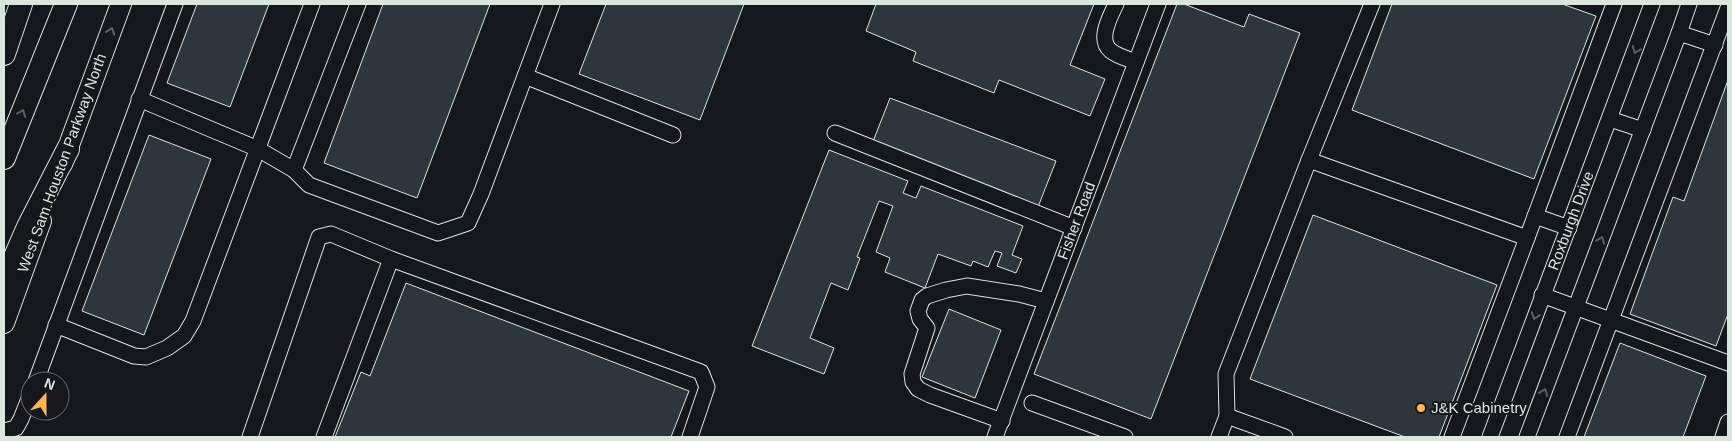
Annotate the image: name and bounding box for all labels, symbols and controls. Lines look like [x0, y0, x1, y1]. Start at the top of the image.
one-way arrow [105, 27, 115, 36]
one-way arrow [1632, 45, 1642, 53]
street label: West Sam Houston Parkway North [14, 51, 109, 274]
one-way arrow [16, 109, 26, 118]
street label: Roxburgh Drive [1544, 169, 1597, 272]
street label: Fisher Road [1054, 179, 1098, 262]
one-way arrow [1596, 236, 1606, 244]
one-way arrow [1531, 311, 1541, 320]
north arrow [20, 371, 70, 421]
text: N [42, 375, 57, 393]
one-way arrow [1538, 388, 1548, 396]
place label: J&K Cabinetry [1431, 399, 1527, 416]
marker: J&K Cabinetry [1415, 402, 1427, 414]

